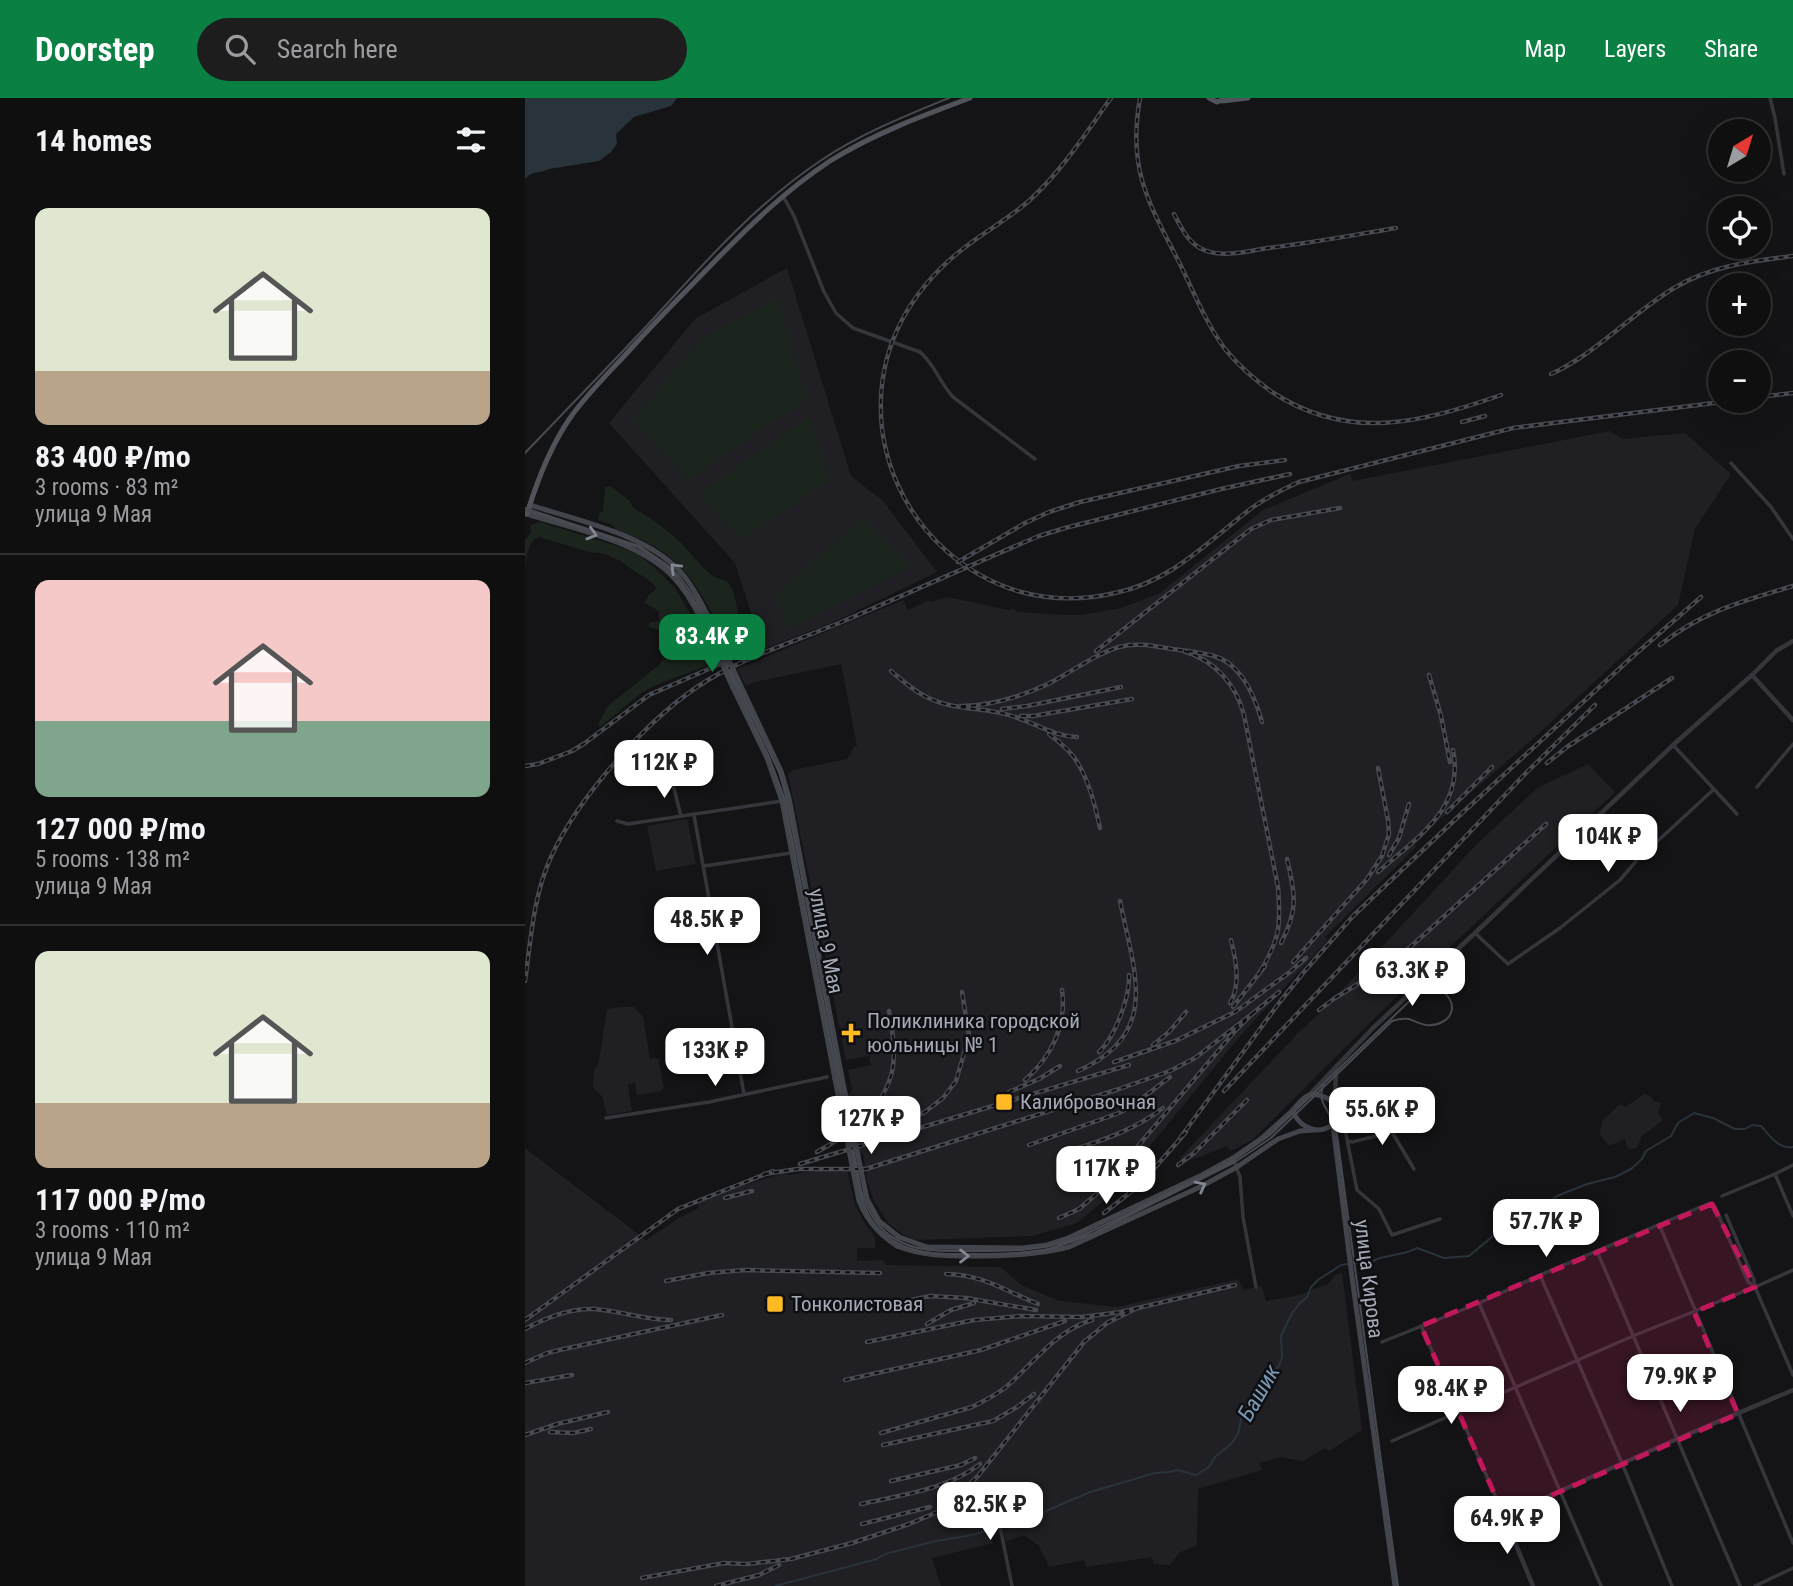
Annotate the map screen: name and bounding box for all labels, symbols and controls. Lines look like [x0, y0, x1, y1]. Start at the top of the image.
search box [197, 18, 687, 81]
text: Doorstep [35, 30, 155, 69]
icon: search [221, 30, 259, 68]
text: Search here [277, 34, 398, 64]
text: Map [1525, 35, 1566, 63]
text: Layers [1604, 35, 1666, 63]
text: Share [1704, 35, 1758, 63]
north arrow [1708, 119, 1771, 182]
map controls [1708, 119, 1771, 413]
icon: filters [452, 121, 490, 159]
text: 14 homes [35, 123, 152, 158]
button: locate [1708, 196, 1771, 259]
icon: home [200, 253, 326, 379]
button: + [1708, 273, 1771, 336]
button: − [1708, 350, 1771, 413]
text: 83 400 ₽/mo [35, 439, 191, 474]
text: 3 rooms · 83 m² [35, 474, 178, 501]
text: улица 9 Мая [35, 501, 152, 528]
one-way arrow [585, 526, 597, 541]
one-way arrow [671, 563, 684, 576]
pin: 83.4K ₽ [647, 614, 777, 674]
text: 83.4K ₽ [675, 623, 749, 650]
icon: home [200, 625, 326, 751]
pin: 112K ₽ [607, 740, 721, 800]
text: 112K ₽ [630, 749, 698, 776]
text: 127 000 ₽/mo [35, 811, 206, 846]
pin: 104K ₽ [1551, 814, 1665, 874]
text: 104K ₽ [1574, 823, 1642, 850]
text: 5 rooms · 138 m² [35, 846, 190, 873]
text: улица 9 Мая [35, 873, 152, 900]
street label: улица 9 Мая [804, 886, 848, 996]
pin: 48.5K ₽ [642, 898, 772, 957]
text: 48.5K ₽ [670, 906, 744, 933]
pin: 63.3K ₽ [1347, 948, 1477, 1008]
text: 63.3K ₽ [1375, 957, 1449, 984]
icon: home [200, 996, 326, 1122]
place label: Поликлиника городской юольницы № 1 [867, 1009, 1080, 1057]
marker: Поликлиника городской юольницы № 1 [841, 1023, 861, 1043]
pin: 133K ₽ [658, 1028, 772, 1088]
text: 133K ₽ [681, 1037, 749, 1064]
pin: 55.6K ₽ [1317, 1088, 1447, 1147]
place label: Калибровочная [1020, 1090, 1156, 1114]
marker: Калибровочная [994, 1092, 1014, 1112]
pin: 127K ₽ [814, 1096, 928, 1156]
text: 55.6K ₽ [1345, 1096, 1419, 1123]
text: 127K ₽ [837, 1105, 905, 1132]
pin: 117K ₽ [1049, 1146, 1163, 1206]
text: 117K ₽ [1072, 1155, 1140, 1182]
one-way arrow [1194, 1180, 1207, 1194]
text: 117 000 ₽/mo [35, 1182, 206, 1217]
pin: 57.7K ₽ [1481, 1200, 1611, 1259]
text: 57.7K ₽ [1509, 1208, 1583, 1235]
text: 3 rooms · 110 m² [35, 1217, 190, 1244]
street label: улица Кирова [1350, 1218, 1388, 1340]
text: улица 9 Мая [35, 1244, 152, 1271]
one-way arrow [959, 1248, 970, 1264]
place label: Тонколистовая [791, 1292, 923, 1316]
marker: Тонколистовая [765, 1294, 785, 1314]
pin: 79.9K ₽ [1615, 1354, 1745, 1414]
water label: Башик [1232, 1359, 1287, 1426]
text: 79.9K ₽ [1643, 1363, 1717, 1390]
pin: 98.4K ₽ [1386, 1366, 1516, 1426]
text: 98.4K ₽ [1414, 1375, 1488, 1402]
pin: 82.5K ₽ [925, 1482, 1055, 1542]
text: 82.5K ₽ [953, 1491, 1027, 1518]
pin: 64.9K ₽ [1442, 1496, 1572, 1556]
text: 64.9K ₽ [1470, 1505, 1544, 1532]

